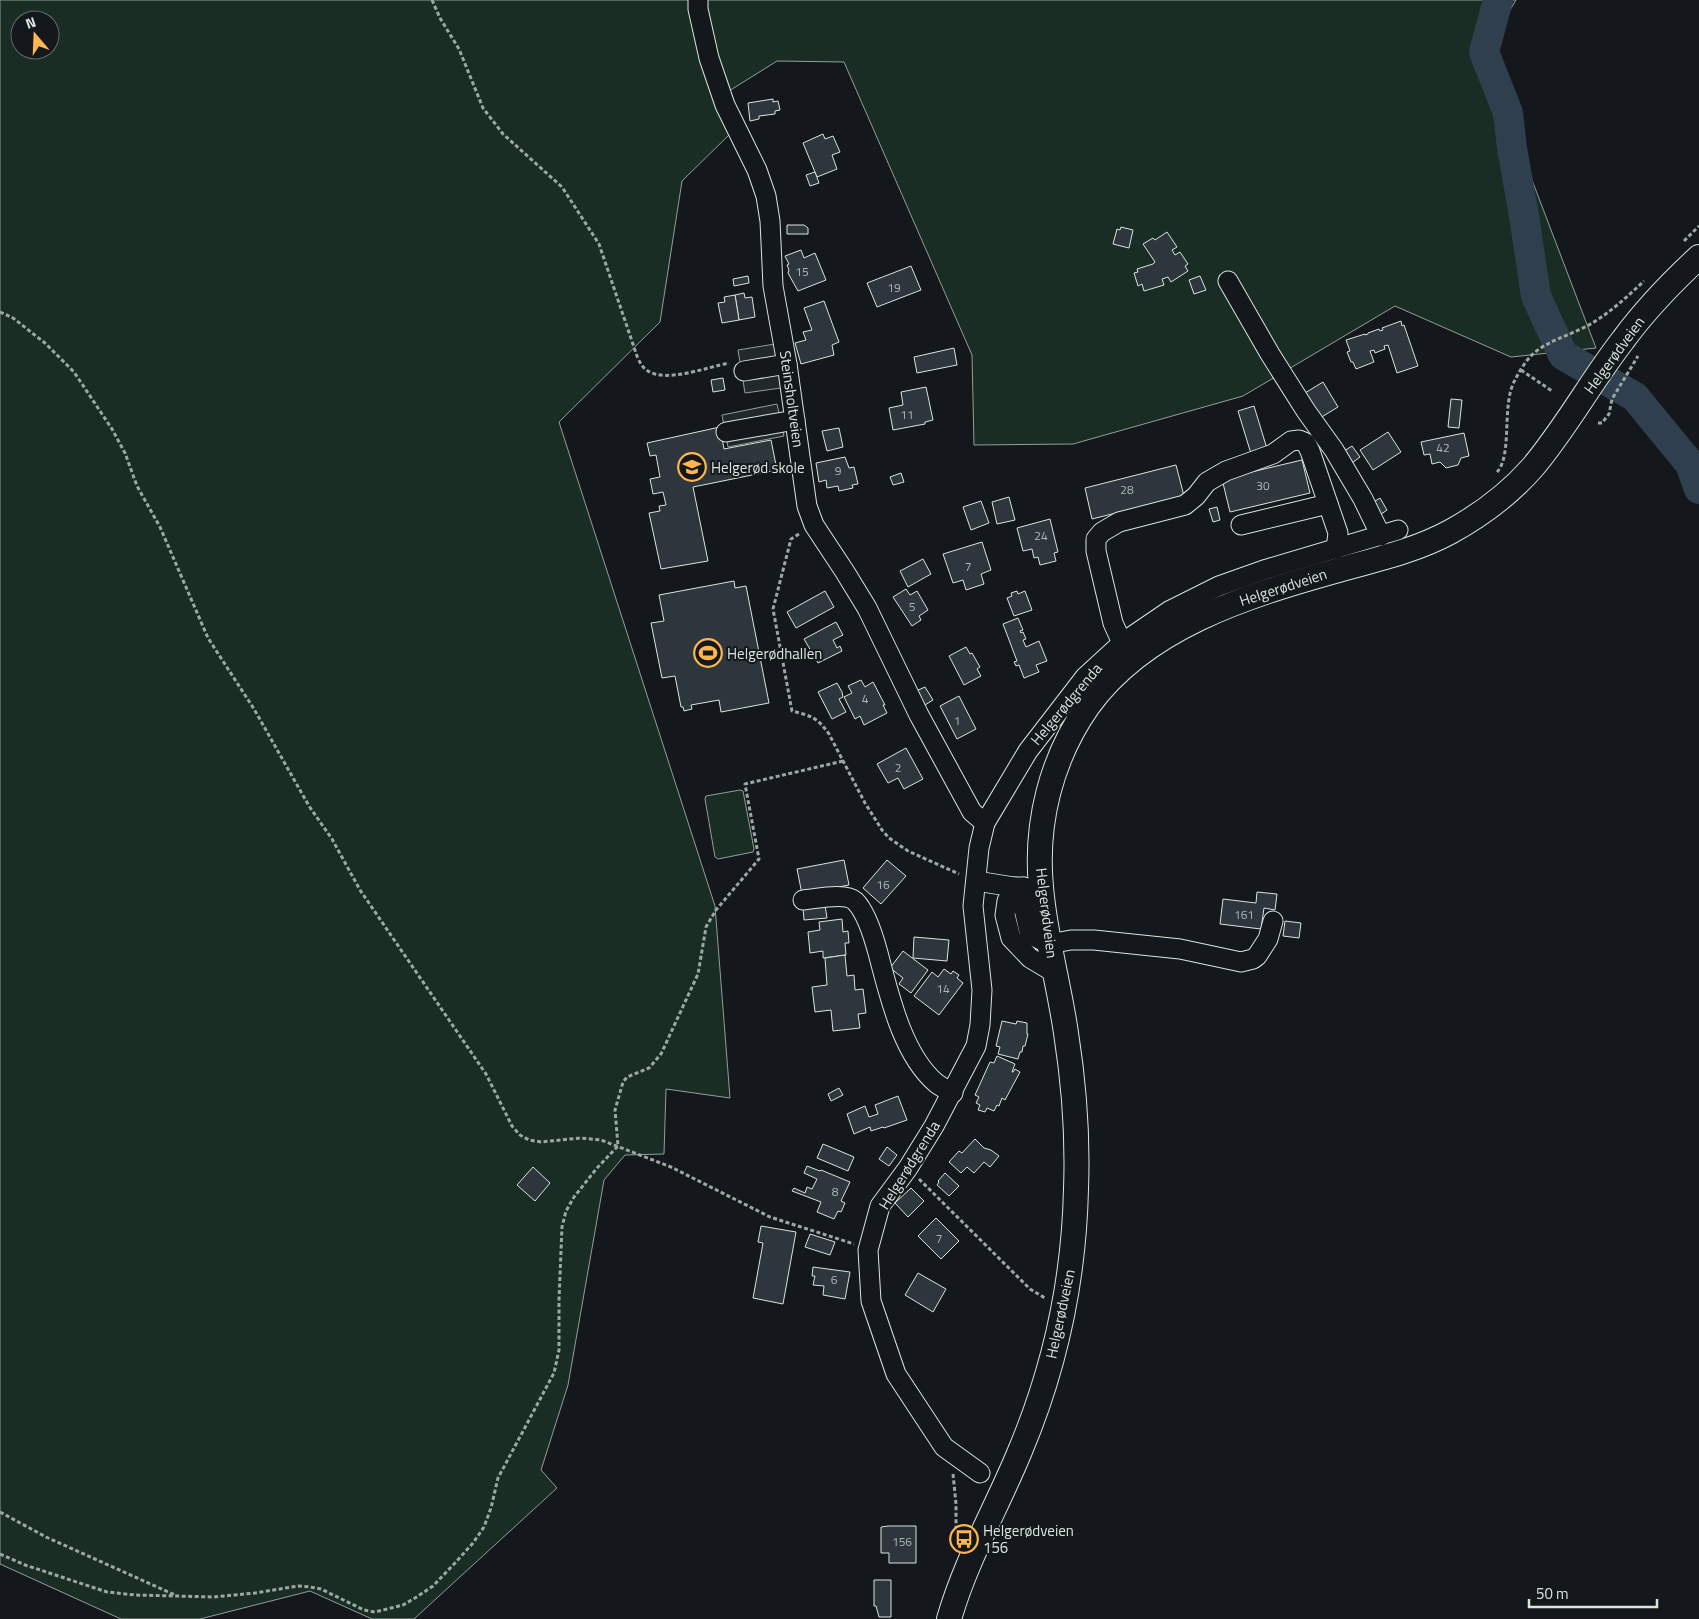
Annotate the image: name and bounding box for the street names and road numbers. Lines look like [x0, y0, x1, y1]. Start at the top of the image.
street label: Helgerødveien [1578, 311, 1650, 399]
street label: Steinsholtveien [774, 349, 810, 449]
street label: Helgerødveien [1236, 562, 1330, 612]
street label: Helgerødgrenda [1025, 658, 1108, 750]
street label: Helgerødveien [1030, 867, 1064, 959]
street label: Helgerødgrenda [872, 1116, 946, 1214]
street label: Helgerødveien [1039, 1267, 1081, 1361]

